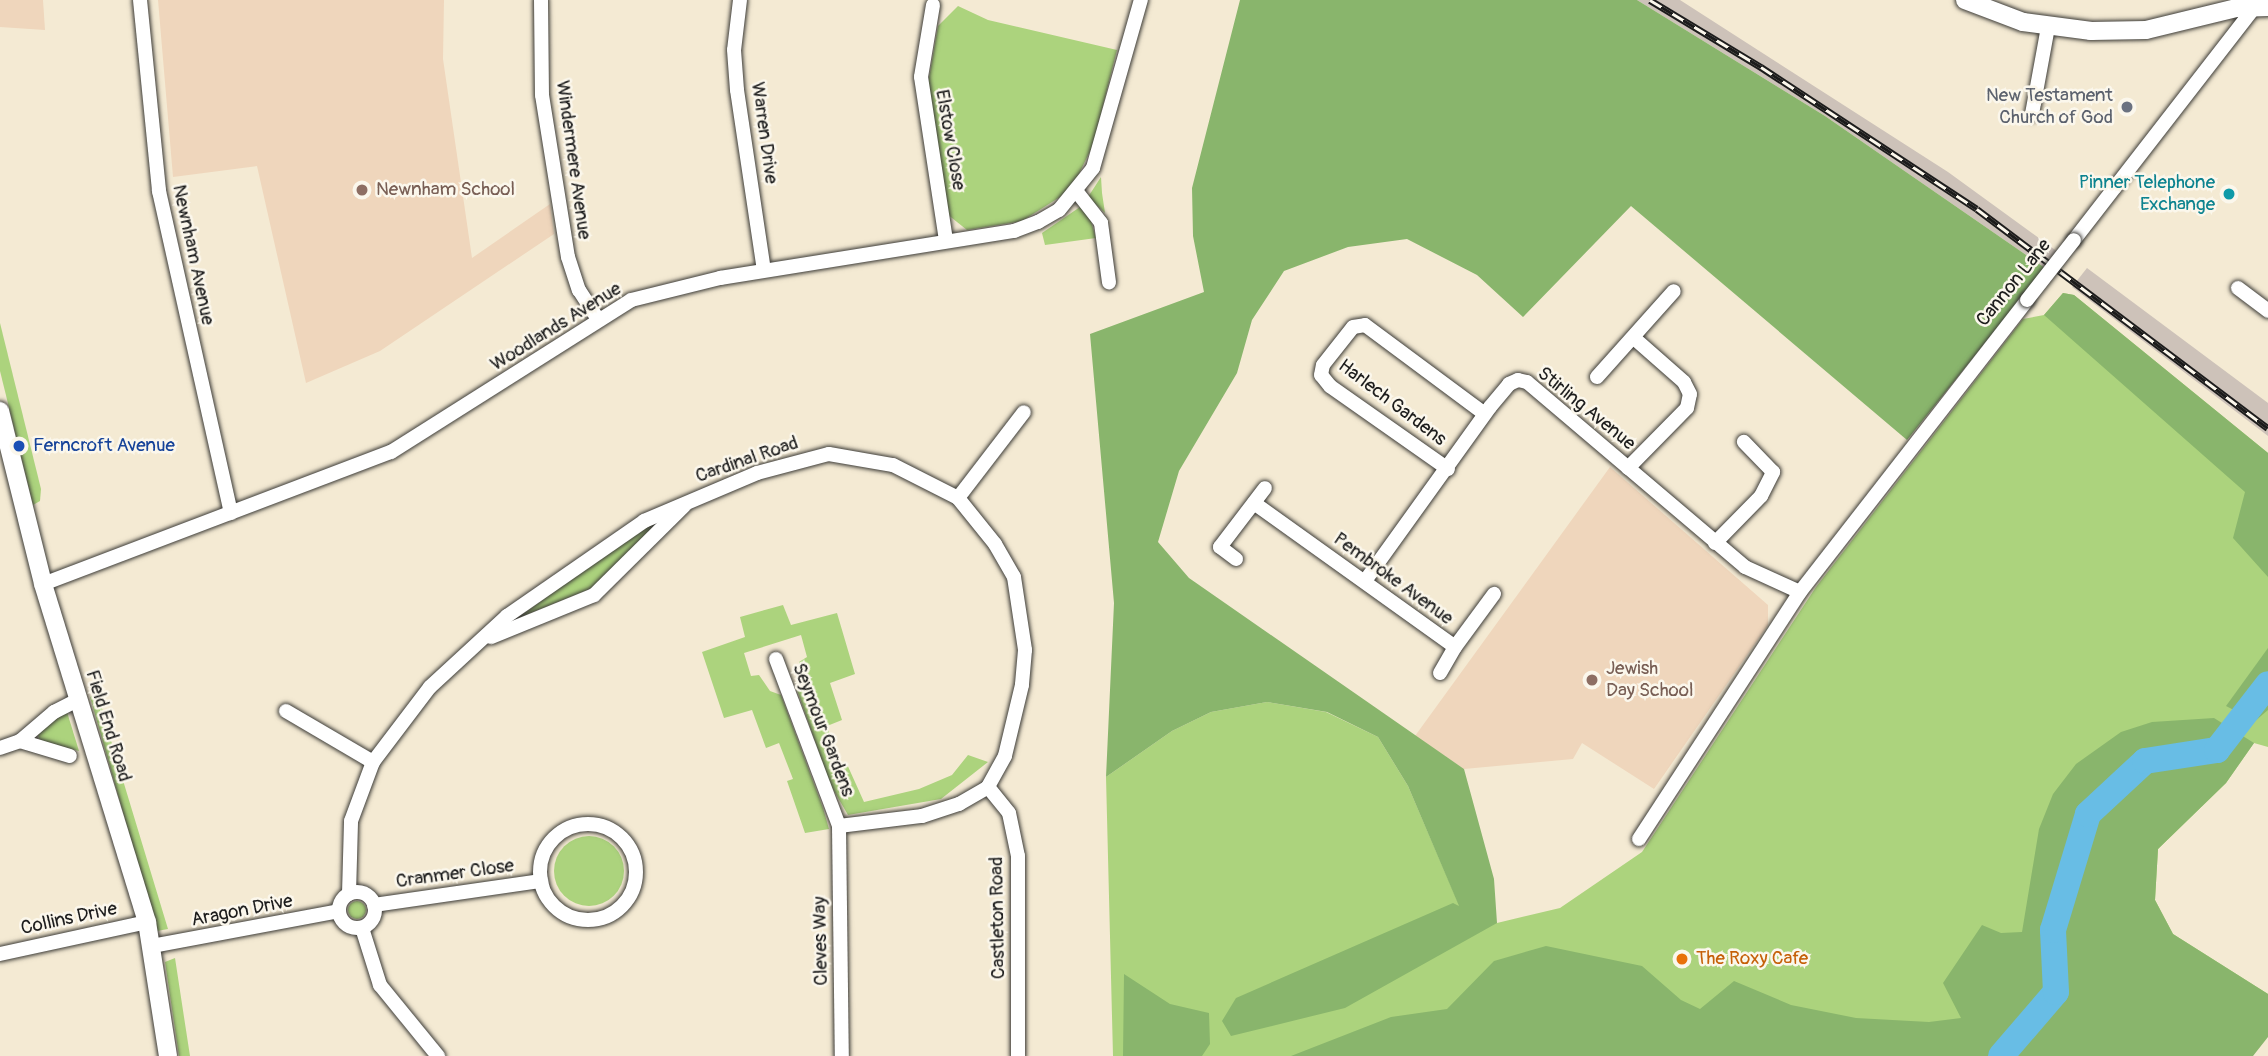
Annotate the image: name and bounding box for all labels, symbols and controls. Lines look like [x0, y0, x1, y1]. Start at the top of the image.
street label: Windermere Avenue [551, 79, 595, 241]
street label: Warren Drive [746, 81, 782, 185]
place label: New Testament Church of God [1986, 85, 2113, 129]
street label: Elstow Close [930, 88, 970, 192]
marker: New Testament Church of God [2119, 99, 2135, 115]
place label: Pinner Telephone Exchange [2079, 172, 2215, 216]
place label: Newnham School [376, 179, 515, 201]
marker: Newnham School [354, 182, 370, 198]
street label: Newnham Avenue [167, 183, 219, 327]
marker: Pinner Telephone Exchange [2221, 186, 2237, 202]
street label: Cannon Lane [1972, 235, 2056, 331]
street label: Woodlands Avenue [486, 278, 626, 376]
street label: Harlech Gardens [1333, 355, 1451, 451]
street label: Stirling Avenue [1532, 363, 1640, 455]
street label: Cardinal Road [693, 432, 801, 488]
place label: Ferncroft Avenue [33, 435, 175, 457]
marker: Ferncroft Avenue [11, 438, 27, 454]
street label: Pembroke Avenue [1329, 528, 1457, 630]
place label: Jewish Day School [1606, 658, 1694, 702]
street label: Seymour Gardens [787, 660, 859, 800]
street label: Field End Road [80, 667, 136, 785]
marker: Jewish Day School [1584, 672, 1600, 688]
street label: Cranmer Close [395, 854, 515, 894]
street label: Castleton Road [986, 857, 1010, 979]
street label: Aragon Drive [189, 890, 295, 932]
street label: Cleves Way [809, 896, 833, 986]
street label: Collins Drive [19, 898, 119, 940]
place label: The Roxy Cafe [1696, 948, 1808, 970]
marker: The Roxy Cafe [1674, 951, 1690, 967]

